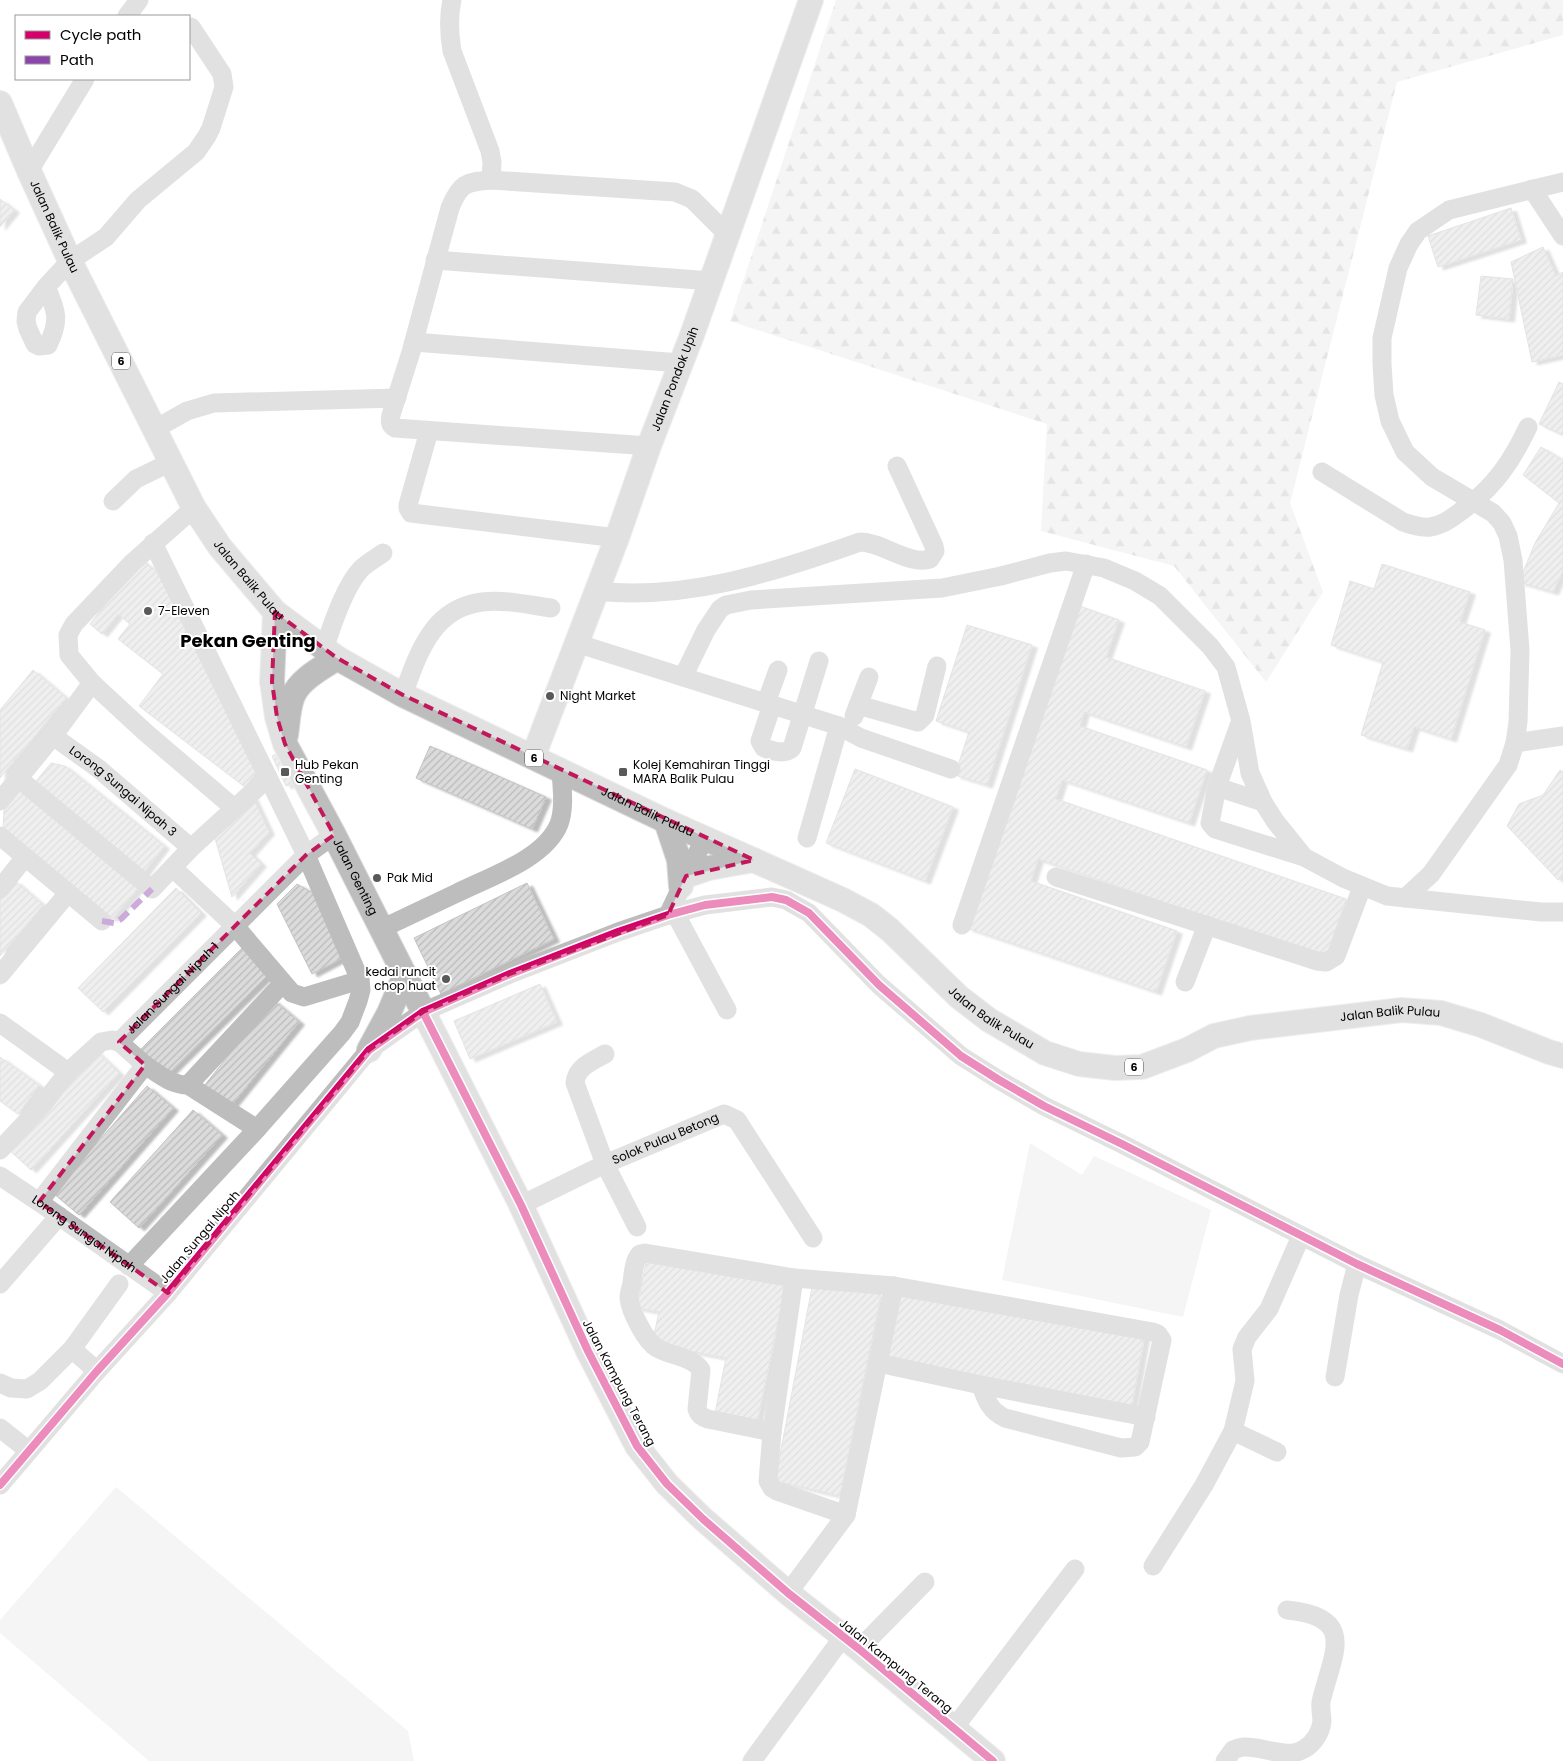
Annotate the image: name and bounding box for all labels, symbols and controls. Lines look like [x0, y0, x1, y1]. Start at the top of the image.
legend [15, 15, 190, 80]
text: Cycle path [60, 24, 141, 45]
text: Path [60, 49, 94, 70]
street label: Jalan Balik Pulau [26, 177, 84, 276]
street label: Jalan Pondok Upih [647, 324, 702, 433]
road number: 6 [112, 352, 130, 370]
street label: Jalan Balik Pulau [210, 537, 288, 624]
place label: 7-Eleven [158, 602, 210, 619]
marker: 7-Eleven [142, 605, 154, 617]
district label: Pekan Genting [180, 628, 316, 653]
place label: Night Market [560, 687, 636, 704]
marker: Night Market [544, 690, 556, 702]
street label: Lorong Sungai Nipah 3 [66, 741, 180, 840]
road number: 6 [525, 750, 543, 766]
place label: Hub Pekan Genting [295, 756, 359, 787]
place label: Kolej Kemahiran Tinggi MARA Balik Pulau [633, 756, 770, 787]
marker: Hub Pekan Genting [279, 766, 291, 778]
marker: Kolej Kemahiran Tinggi MARA Balik Pulau [617, 766, 629, 778]
street label: Jalan Balik Pulau [598, 782, 697, 840]
street label: Jalan Genting [329, 835, 382, 918]
place label: Pak Mid [387, 869, 433, 886]
marker: Pak Mid [371, 872, 383, 884]
street label: Jalan Sungai Nipah 1 [123, 938, 222, 1038]
place label: kedai runcit chop huat [366, 963, 436, 994]
marker: kedai runcit chop huat [440, 973, 452, 985]
street label: Jalan Balik Pulau [945, 982, 1037, 1053]
street label: Jalan Balik Pulau [1339, 1001, 1441, 1025]
road number: 6 [1125, 1058, 1143, 1076]
street label: Solok Pulau Betong [609, 1108, 721, 1168]
street label: Jalan Sungai Nipah [156, 1187, 244, 1287]
street label: Lorong Sungai Nipah [29, 1191, 140, 1276]
street label: Jalan Kampung Terang [579, 1316, 660, 1449]
street label: Jalan Kampung Terang [836, 1615, 957, 1717]

